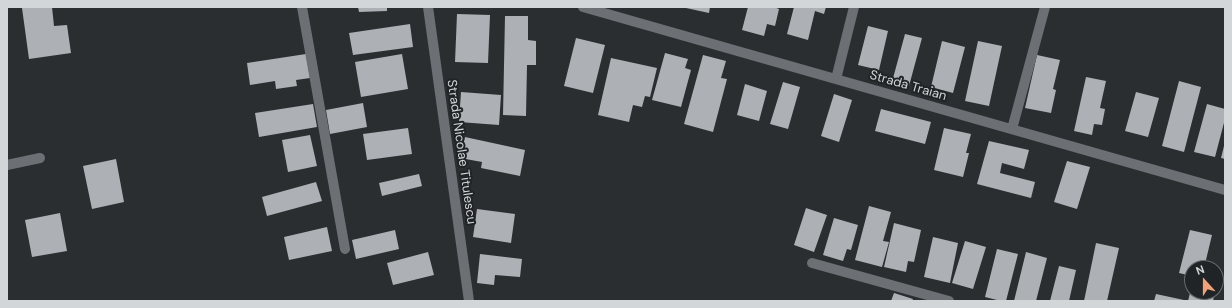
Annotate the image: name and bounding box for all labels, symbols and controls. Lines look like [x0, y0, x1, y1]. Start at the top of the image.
street label: Strada Traian [868, 68, 948, 104]
street label: Strada Nicolae Titulescu [443, 79, 479, 225]
north arrow [1184, 260, 1224, 300]
text: N [1194, 262, 1206, 278]

